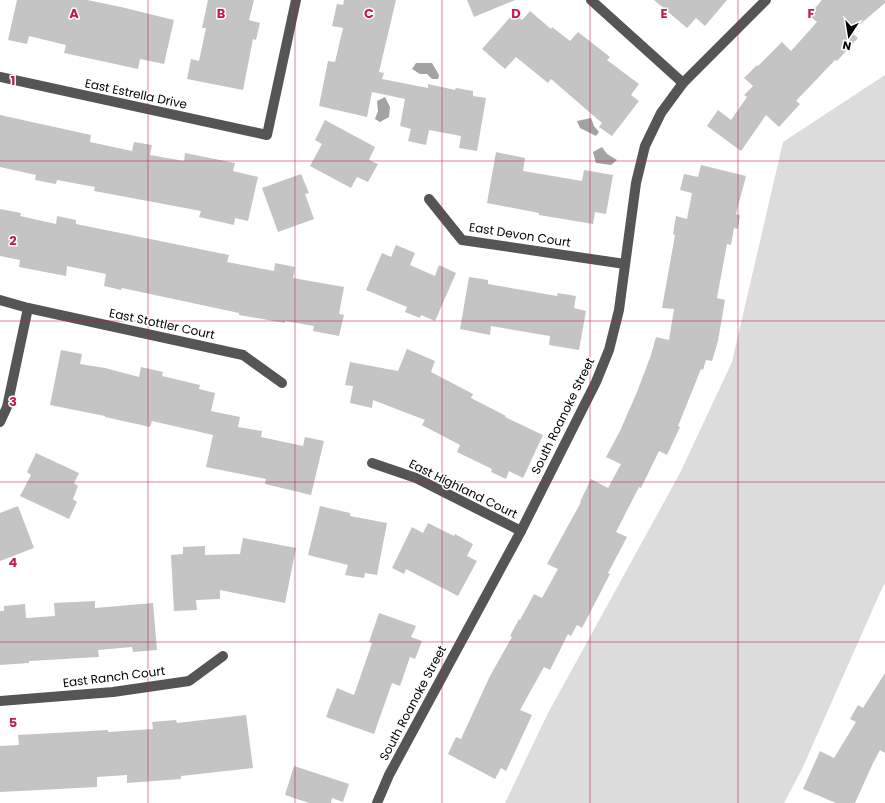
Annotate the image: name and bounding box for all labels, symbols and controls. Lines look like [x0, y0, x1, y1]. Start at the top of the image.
text: A [69, 4, 79, 23]
text: B [217, 4, 226, 23]
text: C [364, 4, 374, 23]
text: D [511, 4, 521, 23]
text: E [660, 4, 668, 23]
text: F [807, 4, 815, 23]
north arrow [829, 16, 869, 56]
text: N [841, 37, 853, 54]
text: 1 [11, 71, 15, 90]
street label: East Estrella Drive [83, 74, 189, 113]
street label: East Devon Court [468, 218, 572, 251]
text: 2 [9, 231, 17, 250]
street label: East Stottler Court [108, 304, 216, 343]
street label: South Roanoke Street [527, 354, 598, 477]
text: 3 [9, 392, 17, 411]
street label: East Highland Court [406, 455, 520, 522]
text: 4 [9, 553, 18, 572]
street label: South Roanoke Street [375, 642, 450, 763]
street label: East Ranch Court [62, 662, 166, 691]
text: 5 [9, 713, 17, 732]

